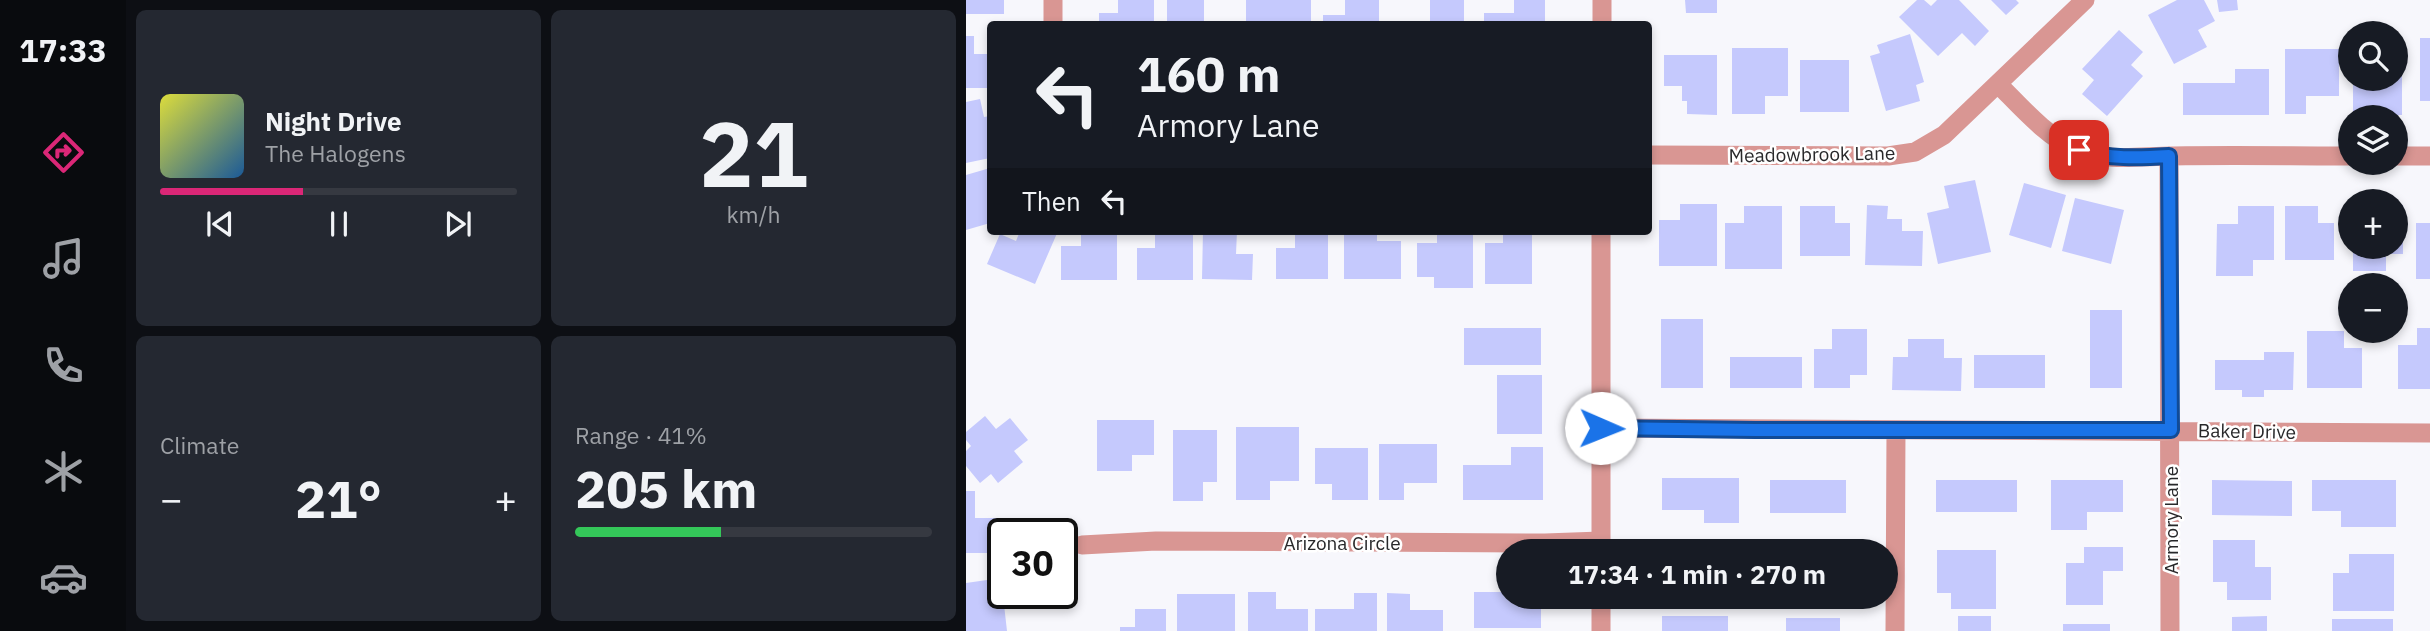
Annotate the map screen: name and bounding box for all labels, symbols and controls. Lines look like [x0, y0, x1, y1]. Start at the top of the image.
map controls [2338, 21, 2408, 343]
button: search [2338, 21, 2408, 91]
text: 17:33 [19, 29, 107, 71]
text: 160 m [1137, 42, 1281, 105]
icon: left [1022, 49, 1113, 140]
text: 21 [699, 94, 808, 212]
text: Night Drive [265, 104, 402, 138]
text: Armory Lane [1137, 104, 1320, 146]
button: layers [2338, 105, 2408, 175]
pin [2049, 120, 2109, 180]
icon: directions [39, 128, 88, 177]
icon: arrive [2060, 131, 2098, 169]
text: The Halogens [265, 138, 406, 168]
street label: Meadowbrook Lane [1728, 141, 1896, 167]
icon: left [1095, 182, 1133, 220]
text: Then [1022, 184, 1081, 218]
button: + [2338, 189, 2408, 259]
text: km/h [726, 199, 781, 229]
icon: previous [201, 205, 239, 243]
icon: pause [320, 205, 358, 243]
icon: next [439, 205, 477, 243]
icon: music [39, 234, 88, 283]
button: − [2338, 273, 2408, 343]
icon: phone [39, 341, 88, 390]
position arrow [1564, 391, 1638, 465]
street label: Baker Drive [2198, 418, 2296, 444]
text: Range · 41% [575, 420, 707, 450]
text: Climate [160, 430, 239, 460]
icon: climate [39, 447, 88, 496]
text: 205 km [575, 455, 757, 522]
text: 21° [295, 465, 382, 532]
street label: Armory Lane [2159, 466, 2183, 574]
text: − [160, 474, 183, 523]
text: + [494, 474, 517, 523]
speed limit sign: 30 [987, 518, 1078, 609]
street label: Arizona Circle [1283, 531, 1401, 555]
icon: car [39, 553, 88, 602]
text: 17:34 · 1 min · 270 m [1568, 557, 1826, 591]

